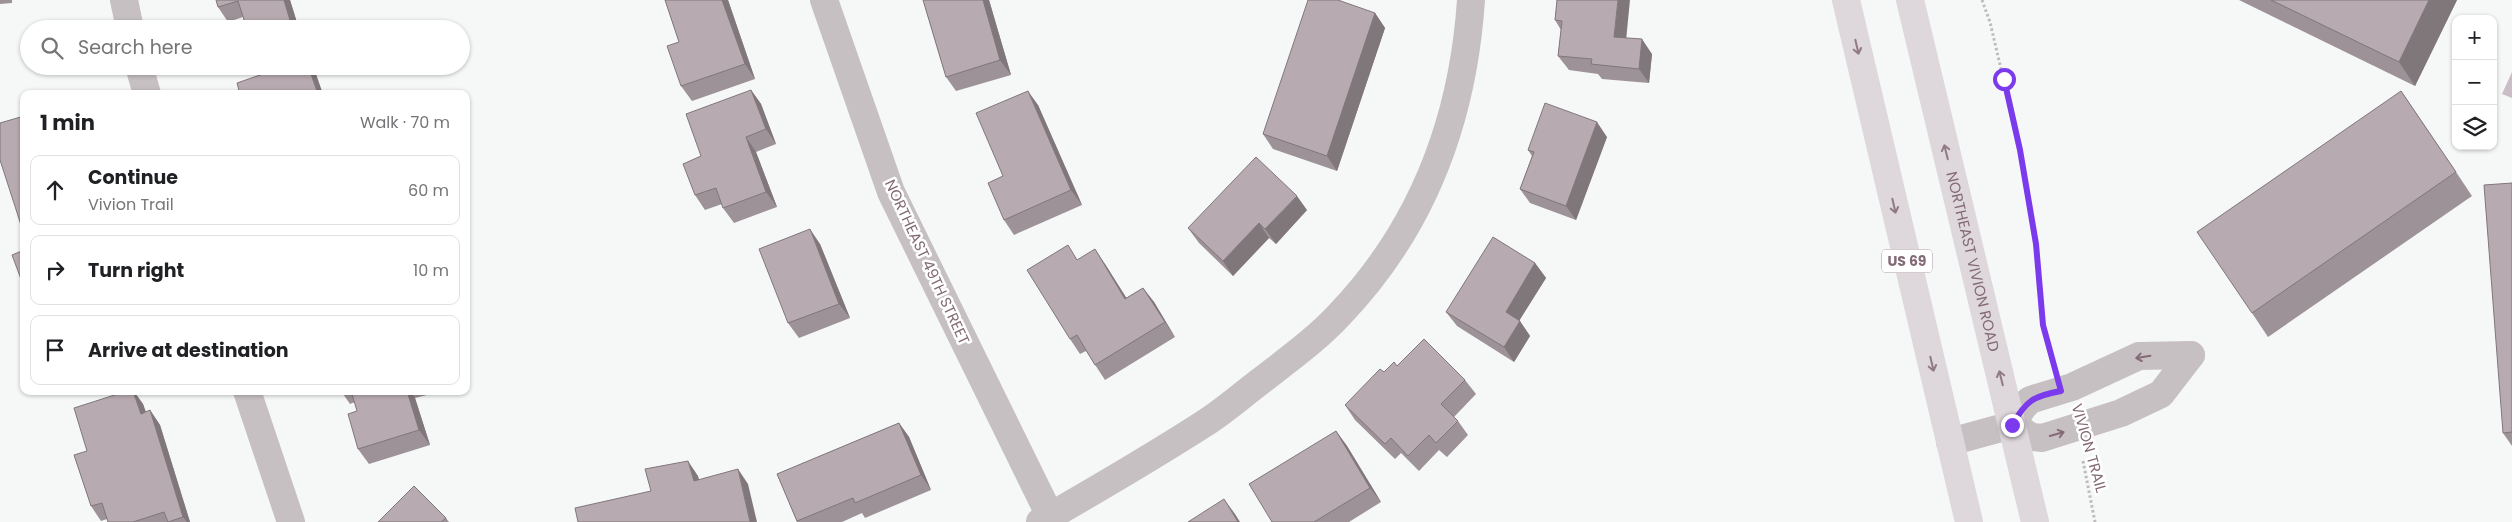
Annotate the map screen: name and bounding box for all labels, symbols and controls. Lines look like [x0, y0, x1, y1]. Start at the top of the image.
map controls [2452, 15, 2497, 150]
button: + [2452, 15, 2497, 60]
search box [20, 20, 470, 75]
icon: search [38, 34, 66, 62]
text: Search here [78, 34, 192, 61]
one-way arrow [1853, 39, 1862, 55]
button: − [2452, 60, 2497, 105]
route start [1993, 68, 2016, 91]
button: layers [2452, 105, 2497, 150]
text: 1 min [40, 108, 95, 137]
text: Walk · 70 m [360, 111, 450, 134]
one-way arrow [1941, 144, 1950, 160]
text: Continue [88, 164, 178, 191]
street label: NORTHEAST VIVION ROAD [1941, 169, 2005, 354]
icon: ahead [41, 176, 69, 204]
street label: NORTHEAST 49TH STREET [880, 176, 975, 348]
text: 60 m [408, 179, 449, 202]
text: Vivion Trail [88, 193, 174, 216]
one-way arrow [1890, 197, 1899, 213]
road number: US 69 [1882, 250, 1932, 272]
icon: right [41, 256, 69, 284]
text: Turn right [88, 257, 184, 284]
text: 10 m [413, 259, 449, 282]
icon: arrive [41, 336, 69, 364]
text: Arrive at destination [88, 337, 289, 364]
one-way arrow [2135, 352, 2151, 362]
one-way arrow [1928, 355, 1937, 371]
one-way arrow [1996, 370, 2005, 386]
street label: VIVION TRAIL [2067, 401, 2112, 495]
route end [2001, 414, 2024, 437]
one-way arrow [2049, 429, 2065, 439]

